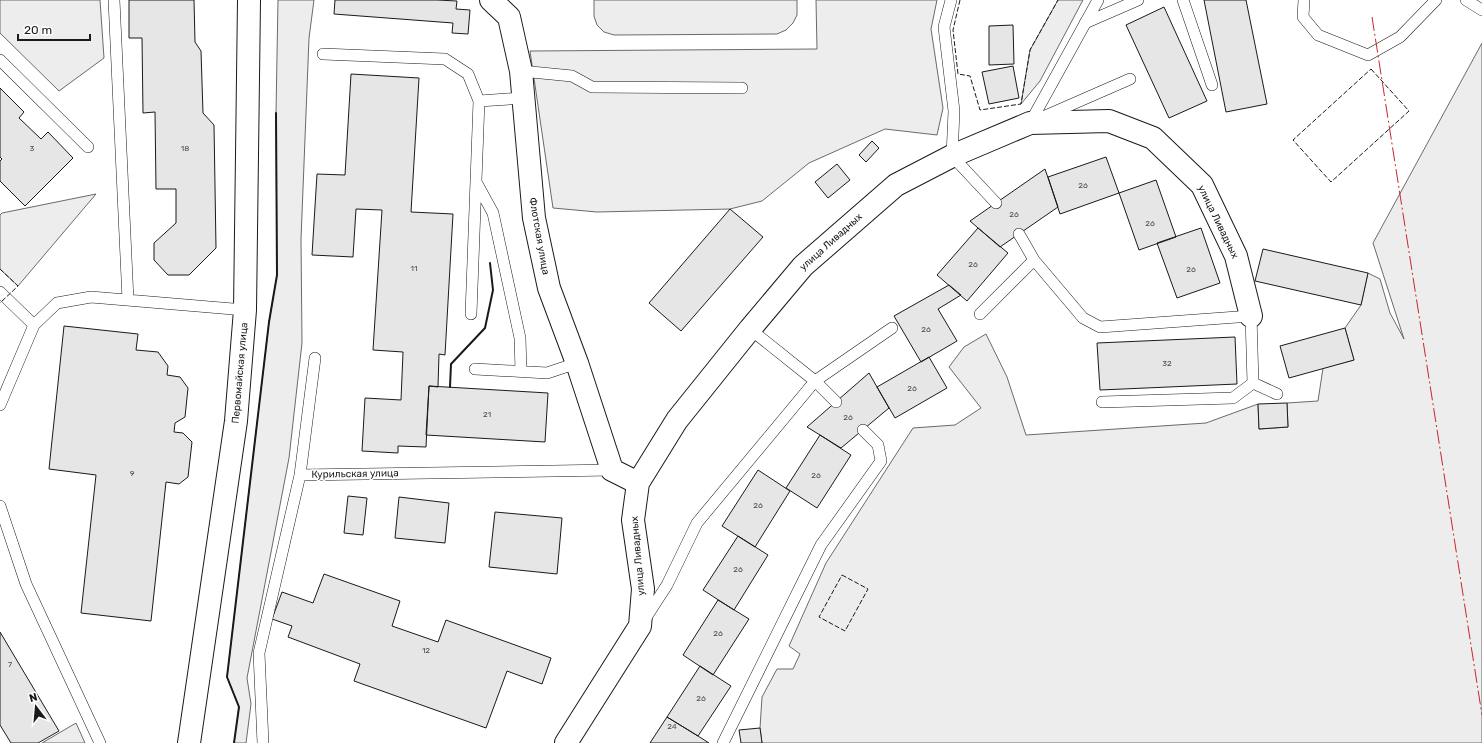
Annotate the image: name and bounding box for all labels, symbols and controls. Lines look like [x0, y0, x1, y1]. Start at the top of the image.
scale bar [18, 16, 90, 42]
text: 20 m [24, 23, 52, 37]
house number: 3 [30, 144, 35, 153]
house number: 18 [181, 144, 189, 153]
house number: 26 [1078, 181, 1088, 190]
street label: улица Ливадных [1195, 183, 1241, 261]
street label: Флотская улица [526, 196, 552, 276]
street label: улица Ливадных [797, 210, 865, 273]
house number: 26 [1009, 210, 1019, 219]
house number: 26 [1145, 219, 1155, 228]
house number: 26 [968, 260, 978, 269]
house number: 11 [411, 264, 417, 273]
house number: 26 [1186, 265, 1196, 274]
street label: Первомайская улица [230, 322, 250, 424]
house number: 26 [921, 325, 931, 334]
house number: 32 [1162, 359, 1172, 368]
house number: 26 [907, 384, 917, 393]
house number: 21 [483, 410, 491, 419]
house number: 26 [843, 413, 853, 422]
street label: Курильская улица [311, 467, 399, 481]
house number: 9 [130, 469, 135, 478]
house number: 26 [811, 471, 821, 480]
house number: 26 [753, 501, 763, 510]
street label: улица Ливадных [628, 515, 647, 596]
house number: 26 [733, 565, 743, 574]
house number: 26 [713, 629, 723, 638]
house number: 12 [422, 646, 430, 655]
house number: 7 [8, 660, 12, 669]
north arrow [16, 687, 56, 727]
text: N [28, 691, 39, 705]
house number: 26 [696, 694, 706, 703]
house number: 24 [667, 722, 677, 731]

